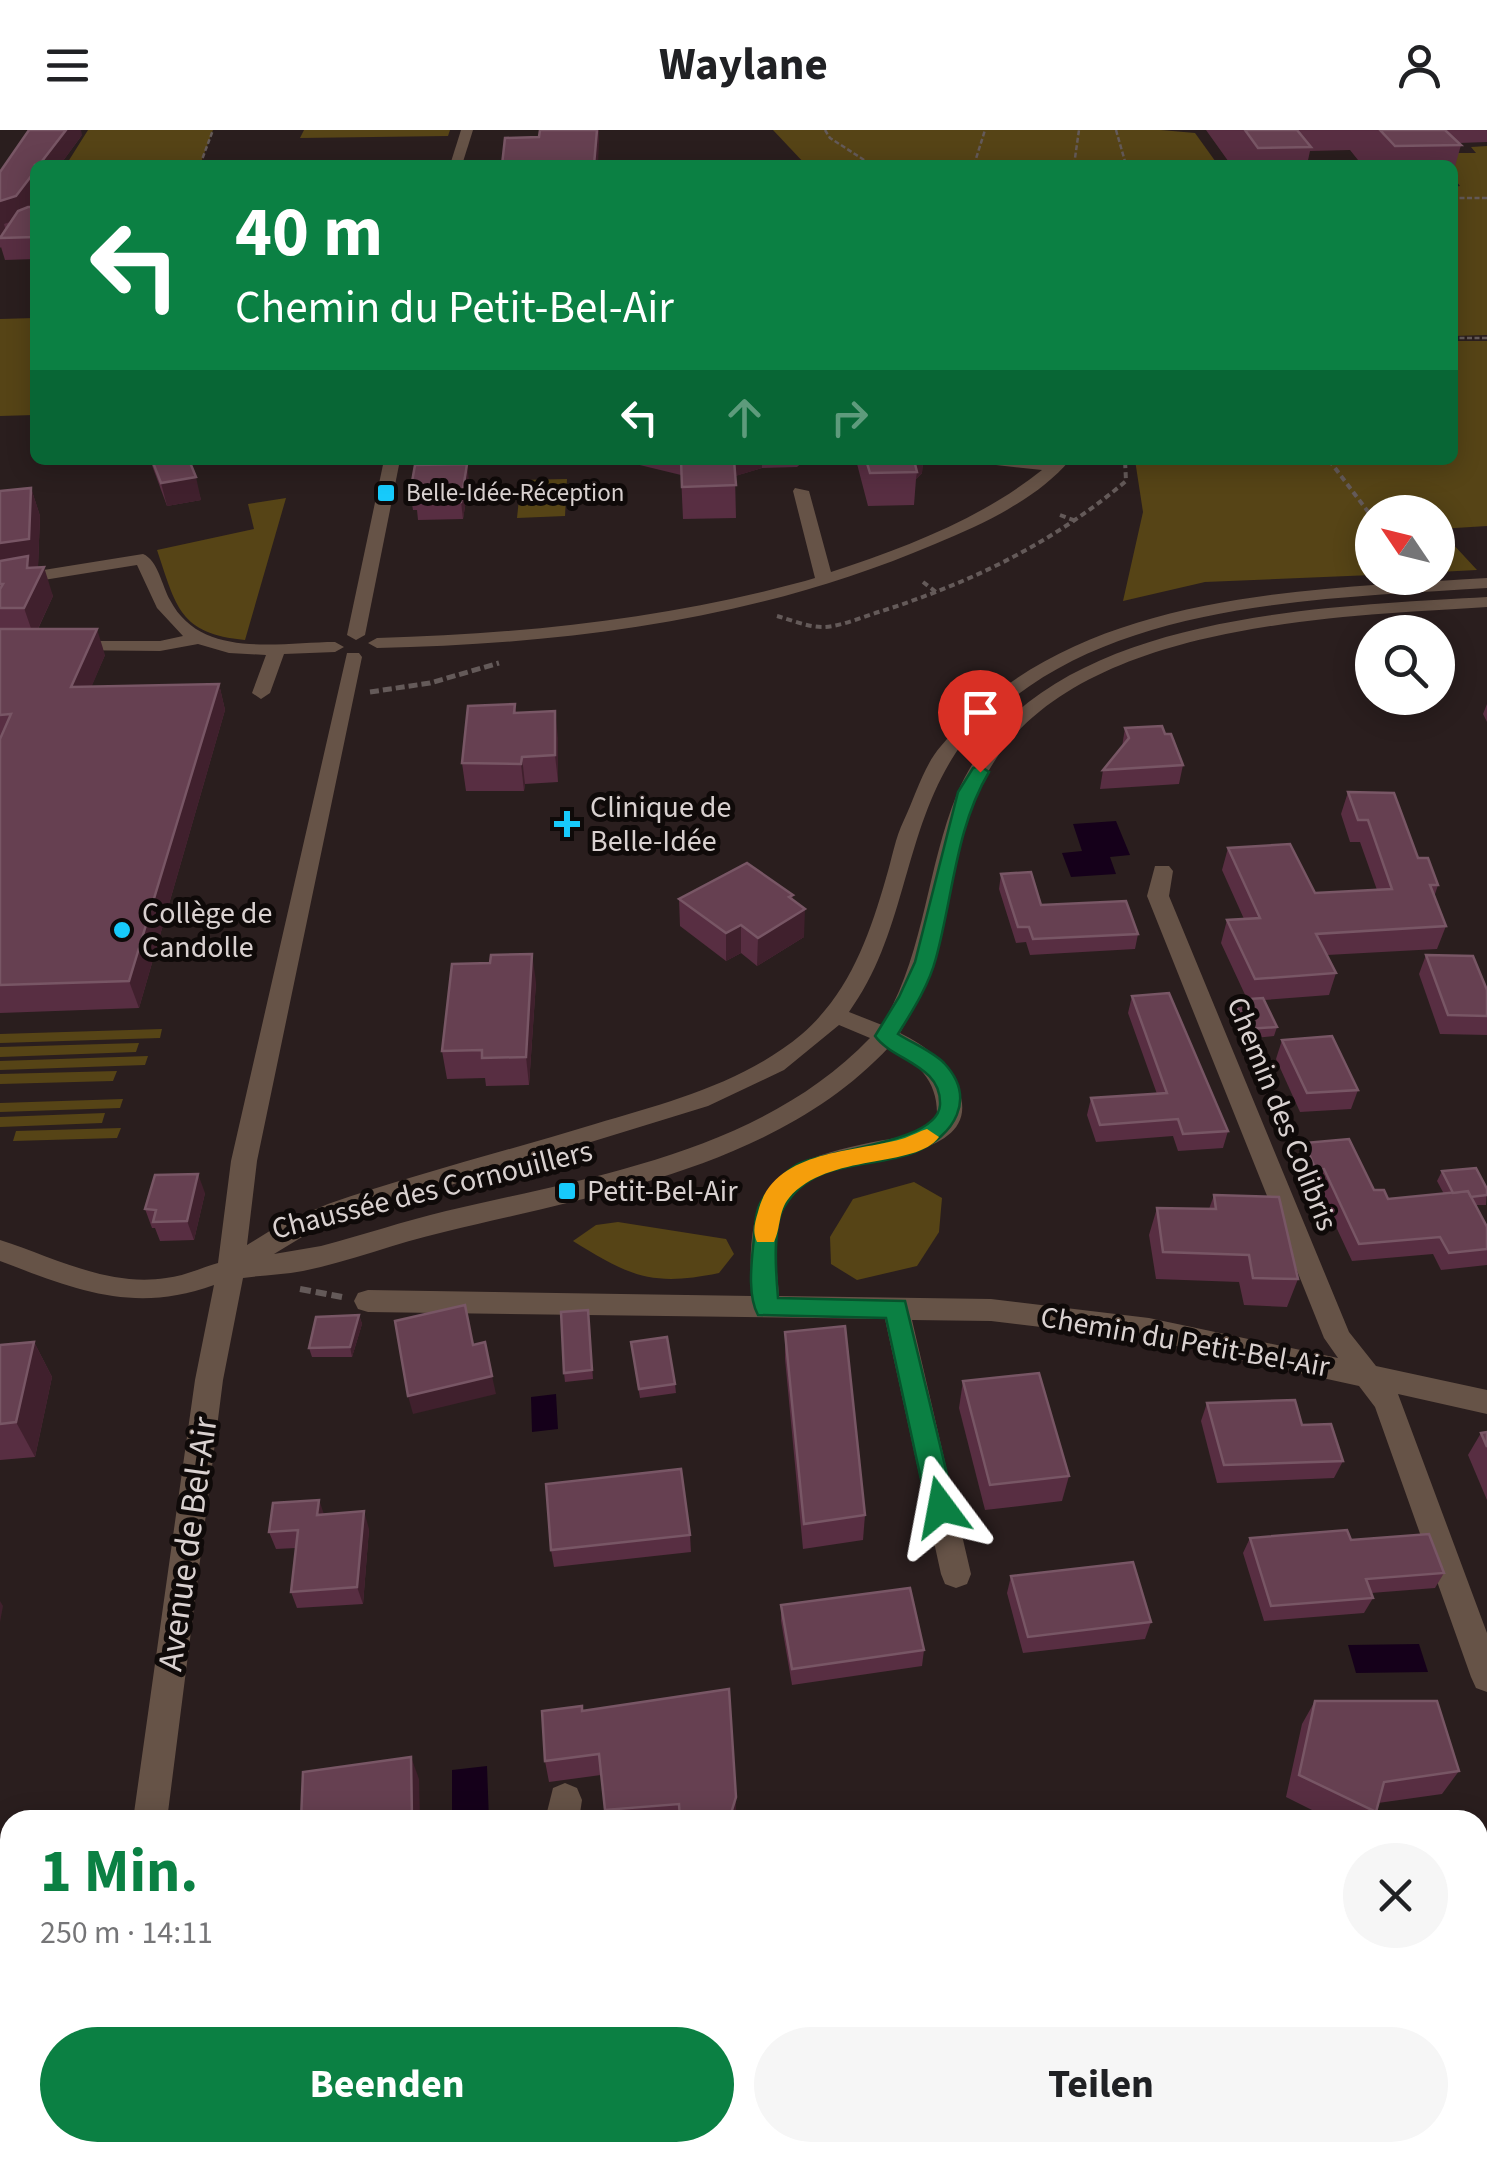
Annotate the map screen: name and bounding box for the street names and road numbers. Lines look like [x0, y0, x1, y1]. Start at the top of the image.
street label: Chemin des Colibris [1216, 991, 1348, 1237]
street label: Chaussée des Cornouillers [267, 1129, 597, 1251]
street label: Chemin du Petit-Bel-Air [1037, 1295, 1333, 1389]
street label: Avenue de Bel-Air [145, 1413, 231, 1674]

